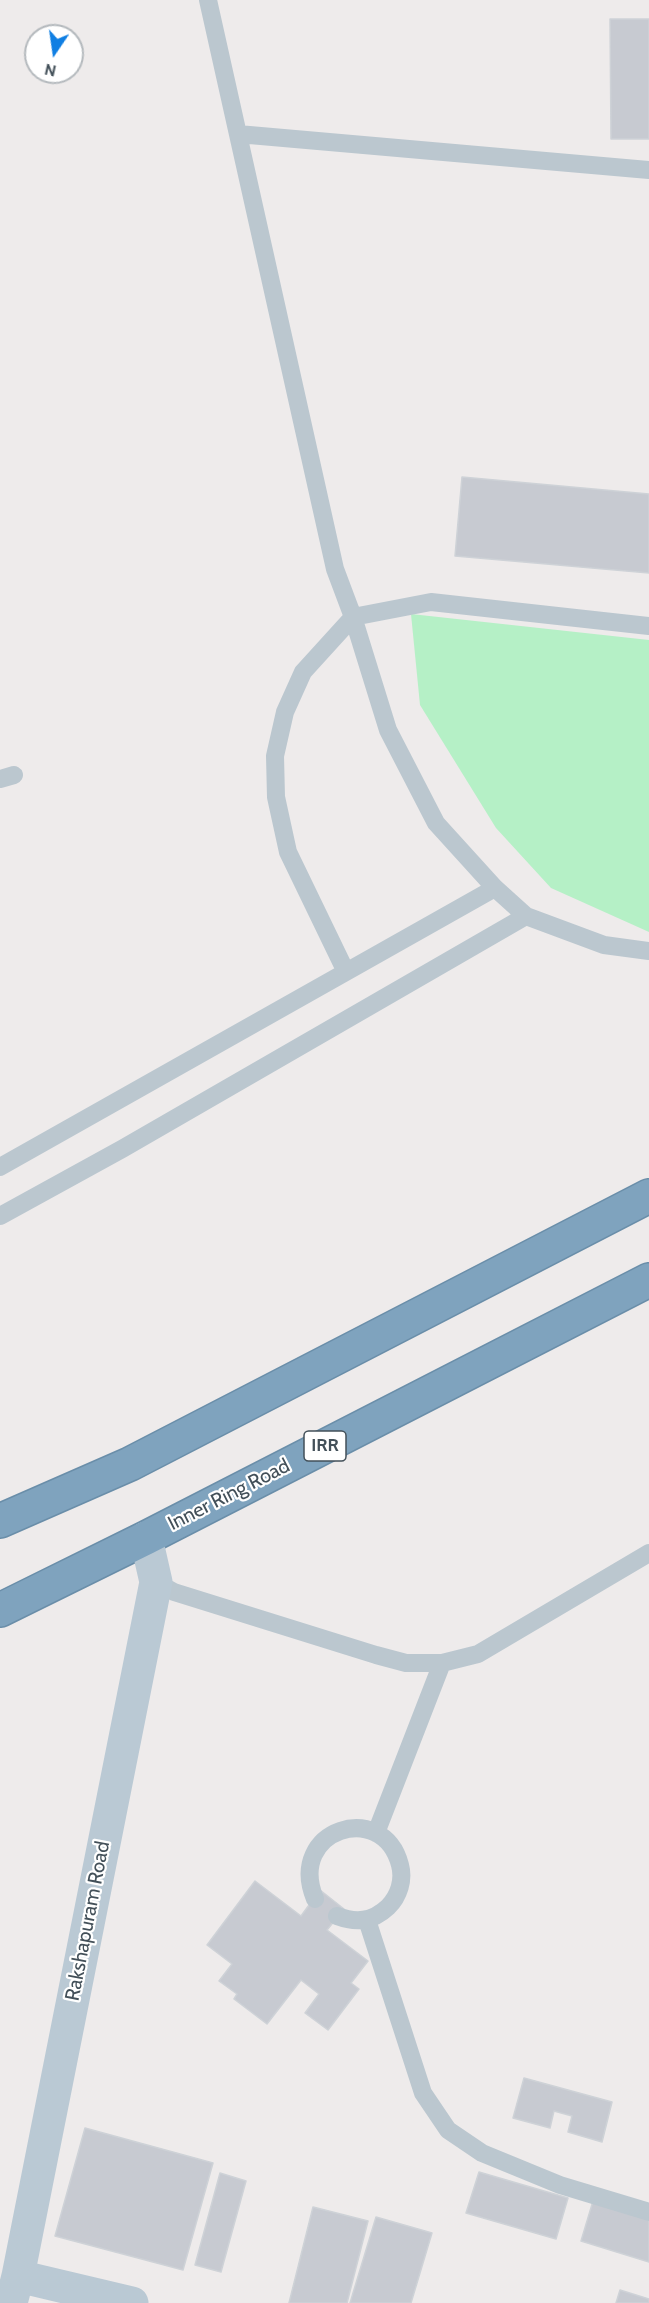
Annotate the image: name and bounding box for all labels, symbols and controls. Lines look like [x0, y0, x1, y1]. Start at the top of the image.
north arrow [24, 24, 84, 84]
text: N [43, 60, 58, 81]
road number: IRR [304, 1431, 346, 1461]
street label: Inner Ring Road [164, 1454, 294, 1536]
street label: Rakshapuram Road [61, 1839, 115, 2003]

